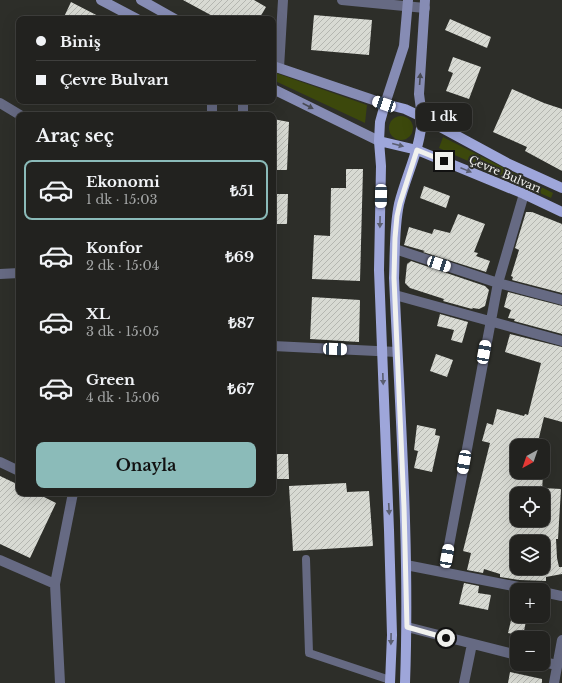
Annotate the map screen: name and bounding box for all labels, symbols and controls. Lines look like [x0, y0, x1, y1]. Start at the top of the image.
text: Biniş [60, 32, 101, 51]
text: Çevre Bulvarı [60, 70, 169, 89]
one-way arrow [416, 73, 423, 85]
car [371, 94, 397, 114]
one-way arrow [302, 103, 314, 109]
callout: 1 dk [416, 103, 472, 131]
text: 1 dk [431, 108, 457, 125]
text: Araç seç [36, 125, 114, 147]
one-way arrow [392, 143, 404, 149]
route end [435, 152, 453, 170]
street label: Çevre Bulvarı [467, 152, 544, 196]
one-way arrow [460, 167, 472, 173]
icon: car [38, 172, 74, 208]
text: Ekonomi [86, 172, 160, 191]
text: ₺51 [230, 181, 254, 200]
car [375, 184, 387, 208]
text: 1 dk · 15:03 [86, 191, 157, 208]
one-way arrow [377, 216, 383, 229]
icon: car [38, 238, 74, 274]
text: Konfor [86, 238, 143, 257]
text: ₺69 [225, 247, 254, 266]
car [426, 255, 452, 273]
text: 2 dk · 15:04 [86, 257, 159, 274]
icon: car [38, 304, 74, 340]
text: XL [86, 304, 110, 323]
text: ₺87 [228, 313, 254, 332]
text: 3 dk · 15:05 [86, 323, 159, 340]
car [476, 339, 492, 365]
car [323, 343, 347, 355]
icon: car [38, 370, 74, 406]
text: Green [86, 370, 135, 389]
one-way arrow [379, 373, 386, 385]
text: ₺67 [228, 379, 254, 398]
text: 4 dk · 15:06 [86, 389, 160, 406]
north arrow [510, 439, 550, 479]
map controls [510, 439, 550, 671]
button: Onayla [36, 442, 256, 488]
car [456, 449, 472, 475]
button: locate [510, 487, 550, 527]
one-way arrow [385, 503, 392, 515]
button: layers [510, 535, 550, 575]
car [439, 543, 455, 569]
button: + [510, 583, 550, 623]
route start [437, 629, 455, 647]
button: − [510, 631, 550, 671]
one-way arrow [388, 633, 395, 645]

